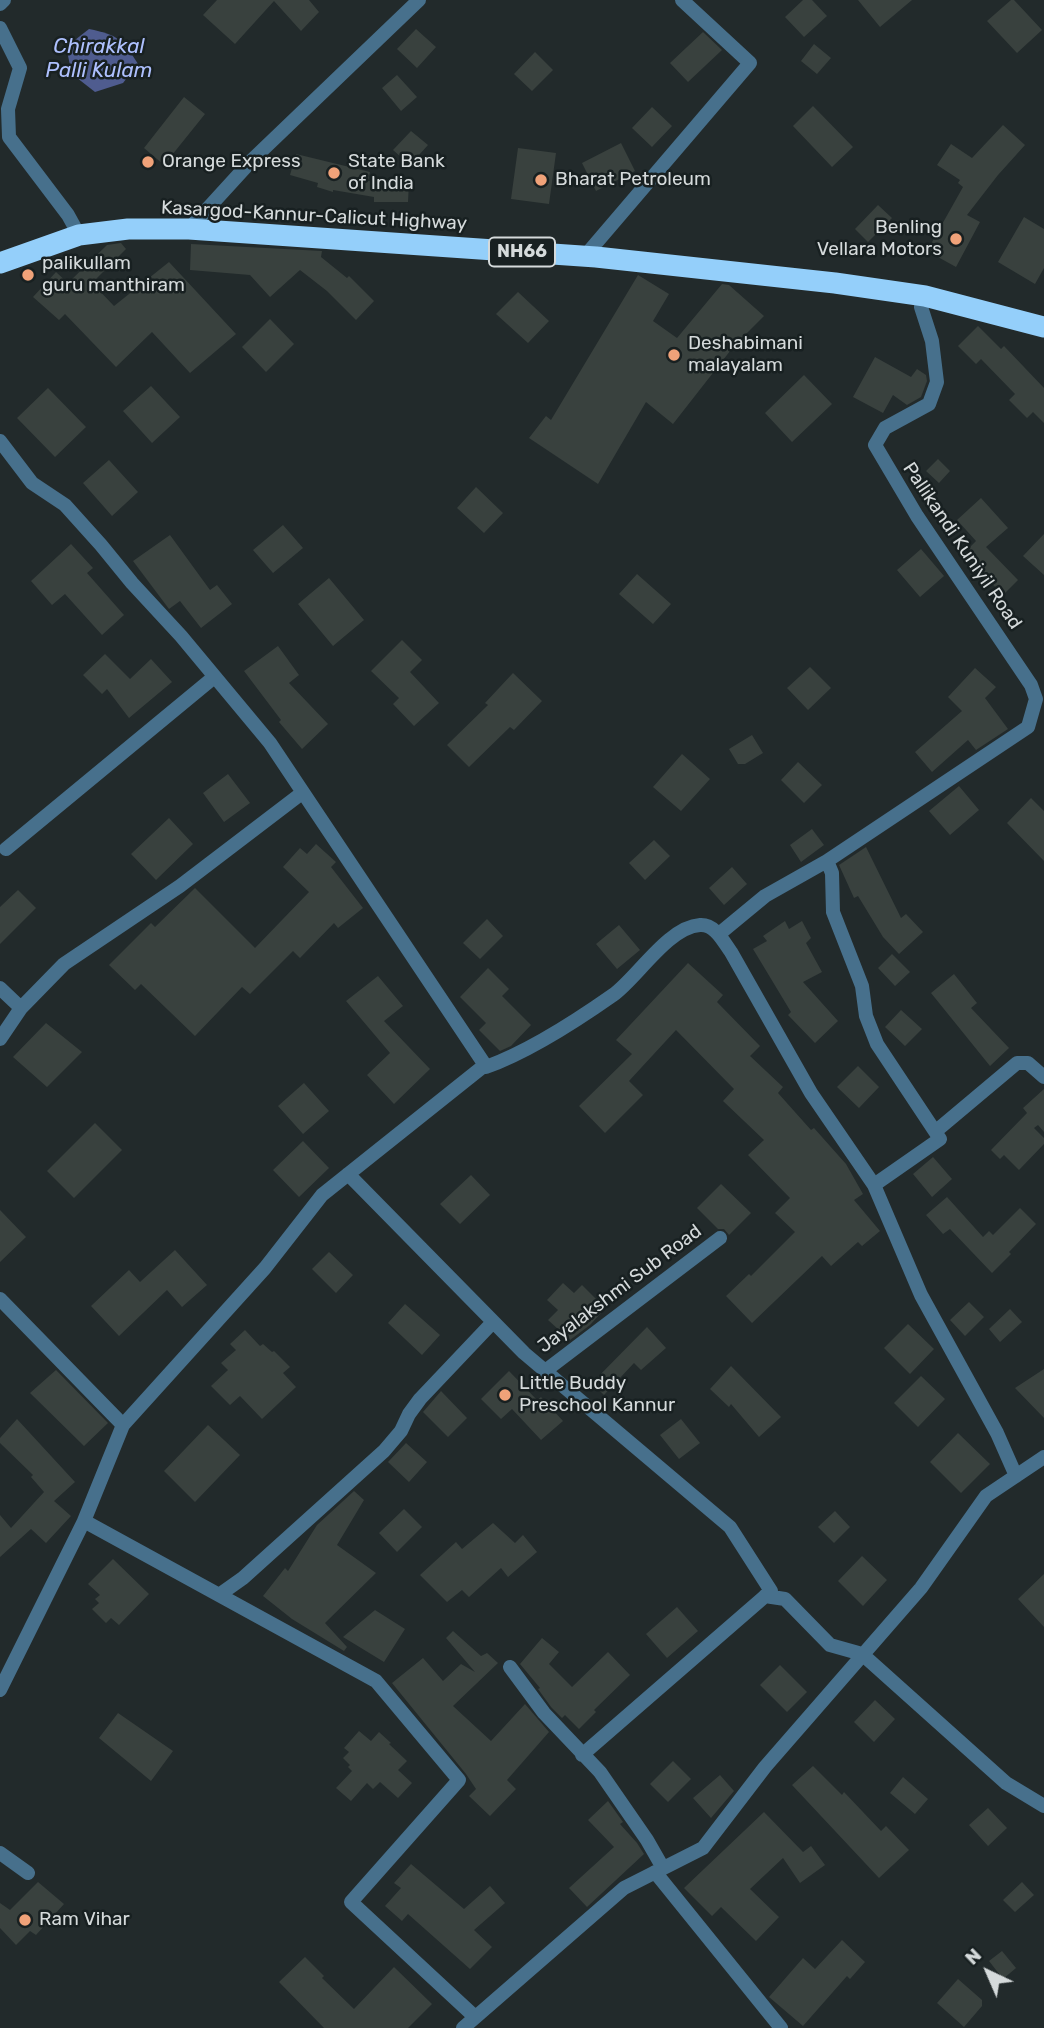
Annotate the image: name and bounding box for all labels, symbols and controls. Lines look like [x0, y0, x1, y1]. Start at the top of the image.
water label: Chirakkal Palli Kulam [45, 34, 153, 84]
place label: Orange Express [162, 151, 301, 173]
place label: State Bank of India [348, 151, 445, 195]
marker: Orange Express [140, 154, 156, 170]
marker: State Bank of India [326, 165, 342, 181]
place label: Bharat Petroleum [555, 169, 711, 191]
marker: Bharat Petroleum [533, 172, 549, 188]
street label: Kasargod-Kannur-Calicut Highway [160, 197, 468, 235]
place label: Benling Vellara Motors [817, 217, 942, 261]
marker: Benling Vellara Motors [948, 231, 964, 247]
road number: NH66 [489, 238, 555, 266]
place label: palikullam guru manthiram [42, 253, 185, 297]
marker: palikullam guru manthiram [20, 267, 36, 283]
place label: Deshabimani malayalam [688, 333, 803, 377]
marker: Deshabimani malayalam [666, 347, 682, 363]
street label: Pallikandi Kuniyil Road [898, 458, 1026, 634]
street label: Jayalakshmi Sub Road [534, 1220, 706, 1358]
place label: Little Buddy Preschool Kannur [519, 1373, 675, 1417]
marker: Little Buddy Preschool Kannur [497, 1387, 513, 1403]
place label: Ram Vihar [39, 1909, 130, 1931]
marker: Ram Vihar [17, 1912, 33, 1928]
north arrow [953, 1937, 1023, 2007]
text: N [960, 1944, 986, 1970]

